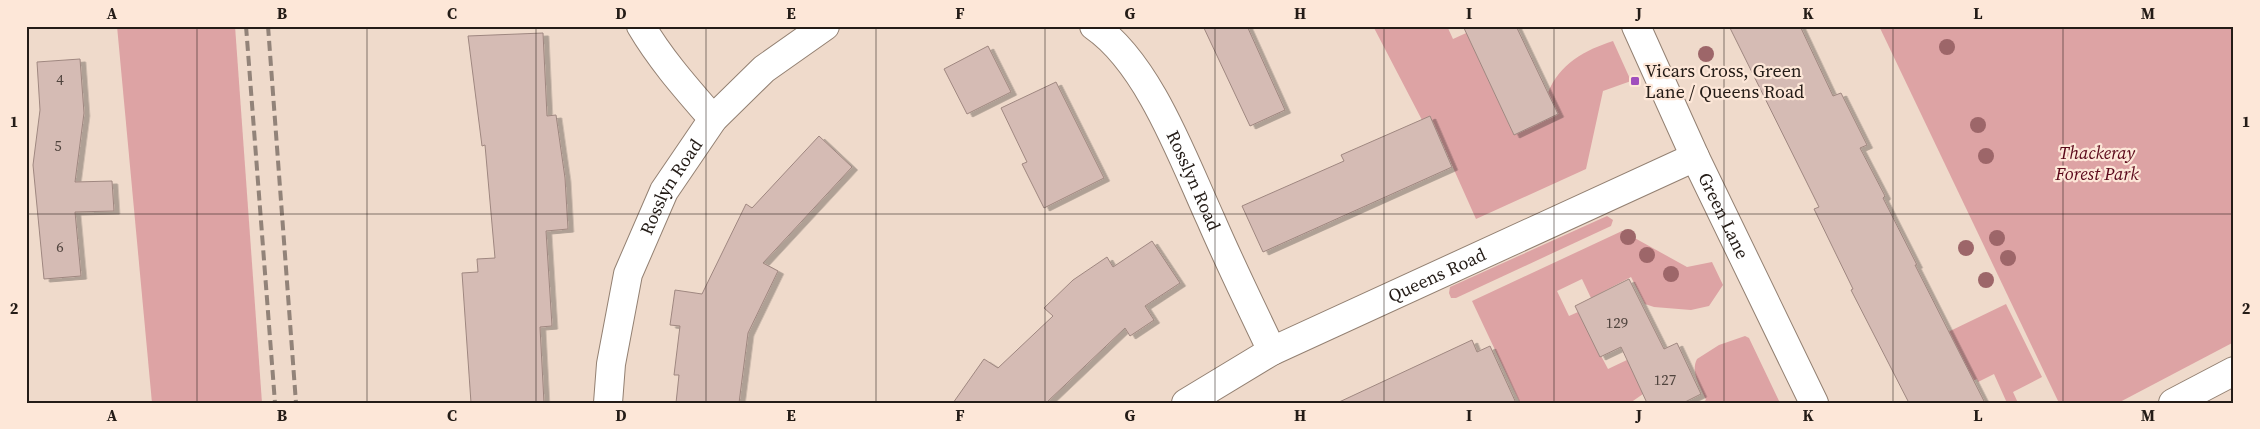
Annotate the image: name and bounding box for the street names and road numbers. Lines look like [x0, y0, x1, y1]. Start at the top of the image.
street label: Rosslyn Road [1161, 126, 1227, 234]
street label: Rosslyn Road [633, 134, 708, 239]
street label: Green Lane [1692, 168, 1755, 263]
street label: Queens Road [1384, 242, 1490, 308]

